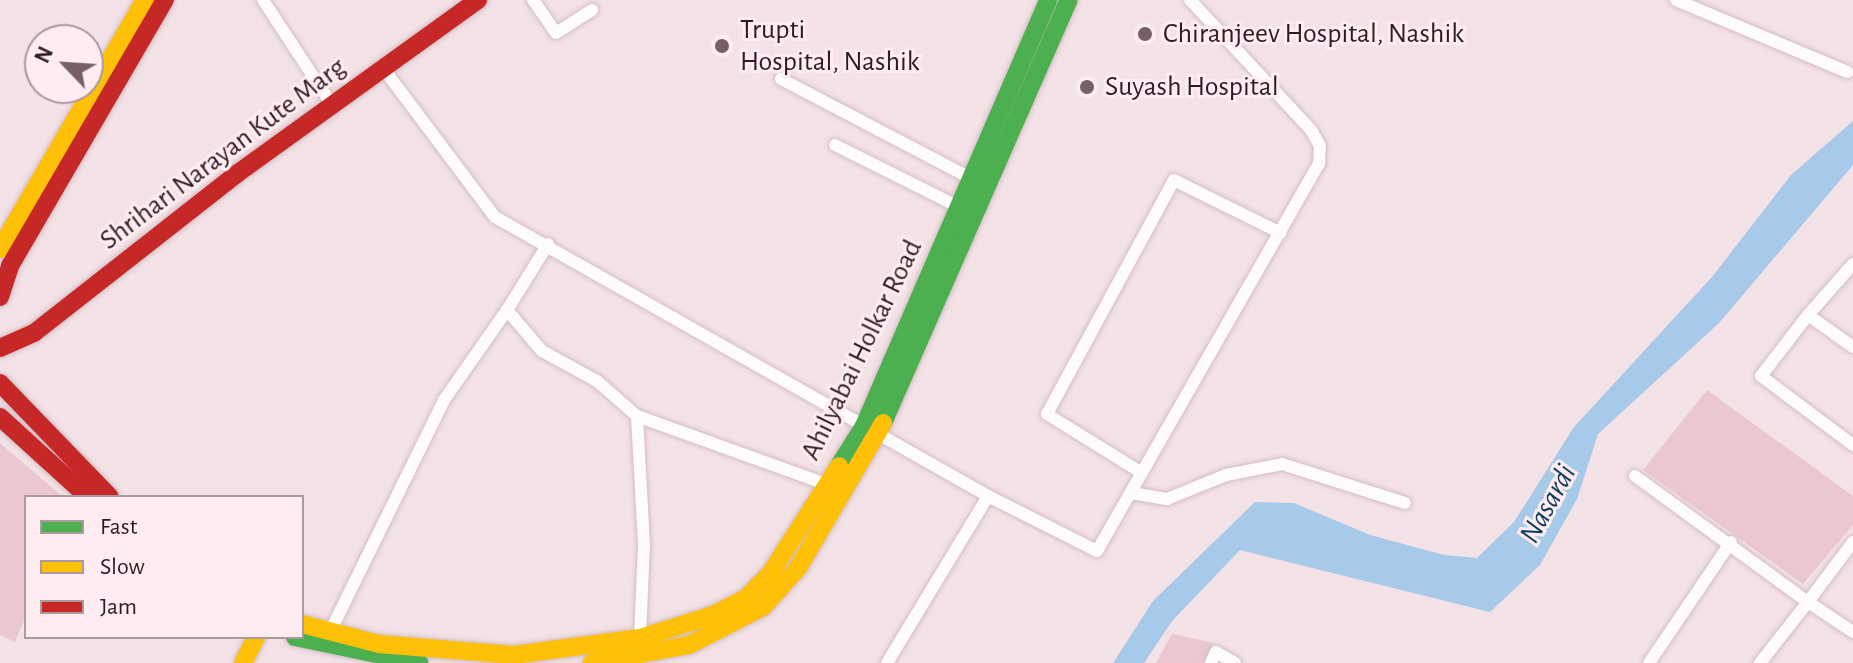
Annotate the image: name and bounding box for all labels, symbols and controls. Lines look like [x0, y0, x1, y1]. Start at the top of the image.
place label: Trupti Hospital, Nashik [740, 13, 920, 79]
place label: Chiranjeev Hospital, Nashik [1163, 17, 1464, 51]
marker: Chiranjeev Hospital, Nashik [1134, 23, 1156, 45]
north arrow [24, 24, 104, 104]
marker: Trupti Hospital, Nashik [711, 35, 733, 57]
text: N [31, 43, 57, 66]
street label: Shrihari Narayan Kute Marg [94, 51, 352, 257]
place label: Suyash Hospital [1105, 70, 1279, 104]
marker: Suyash Hospital [1076, 76, 1098, 98]
street label: Ahilyabai Holkar Road [794, 234, 930, 466]
water label: Nasardi [1512, 458, 1584, 550]
legend [24, 495, 304, 639]
text: Fast [100, 515, 137, 539]
text: Slow [100, 555, 145, 579]
text: Jam [100, 595, 137, 619]

